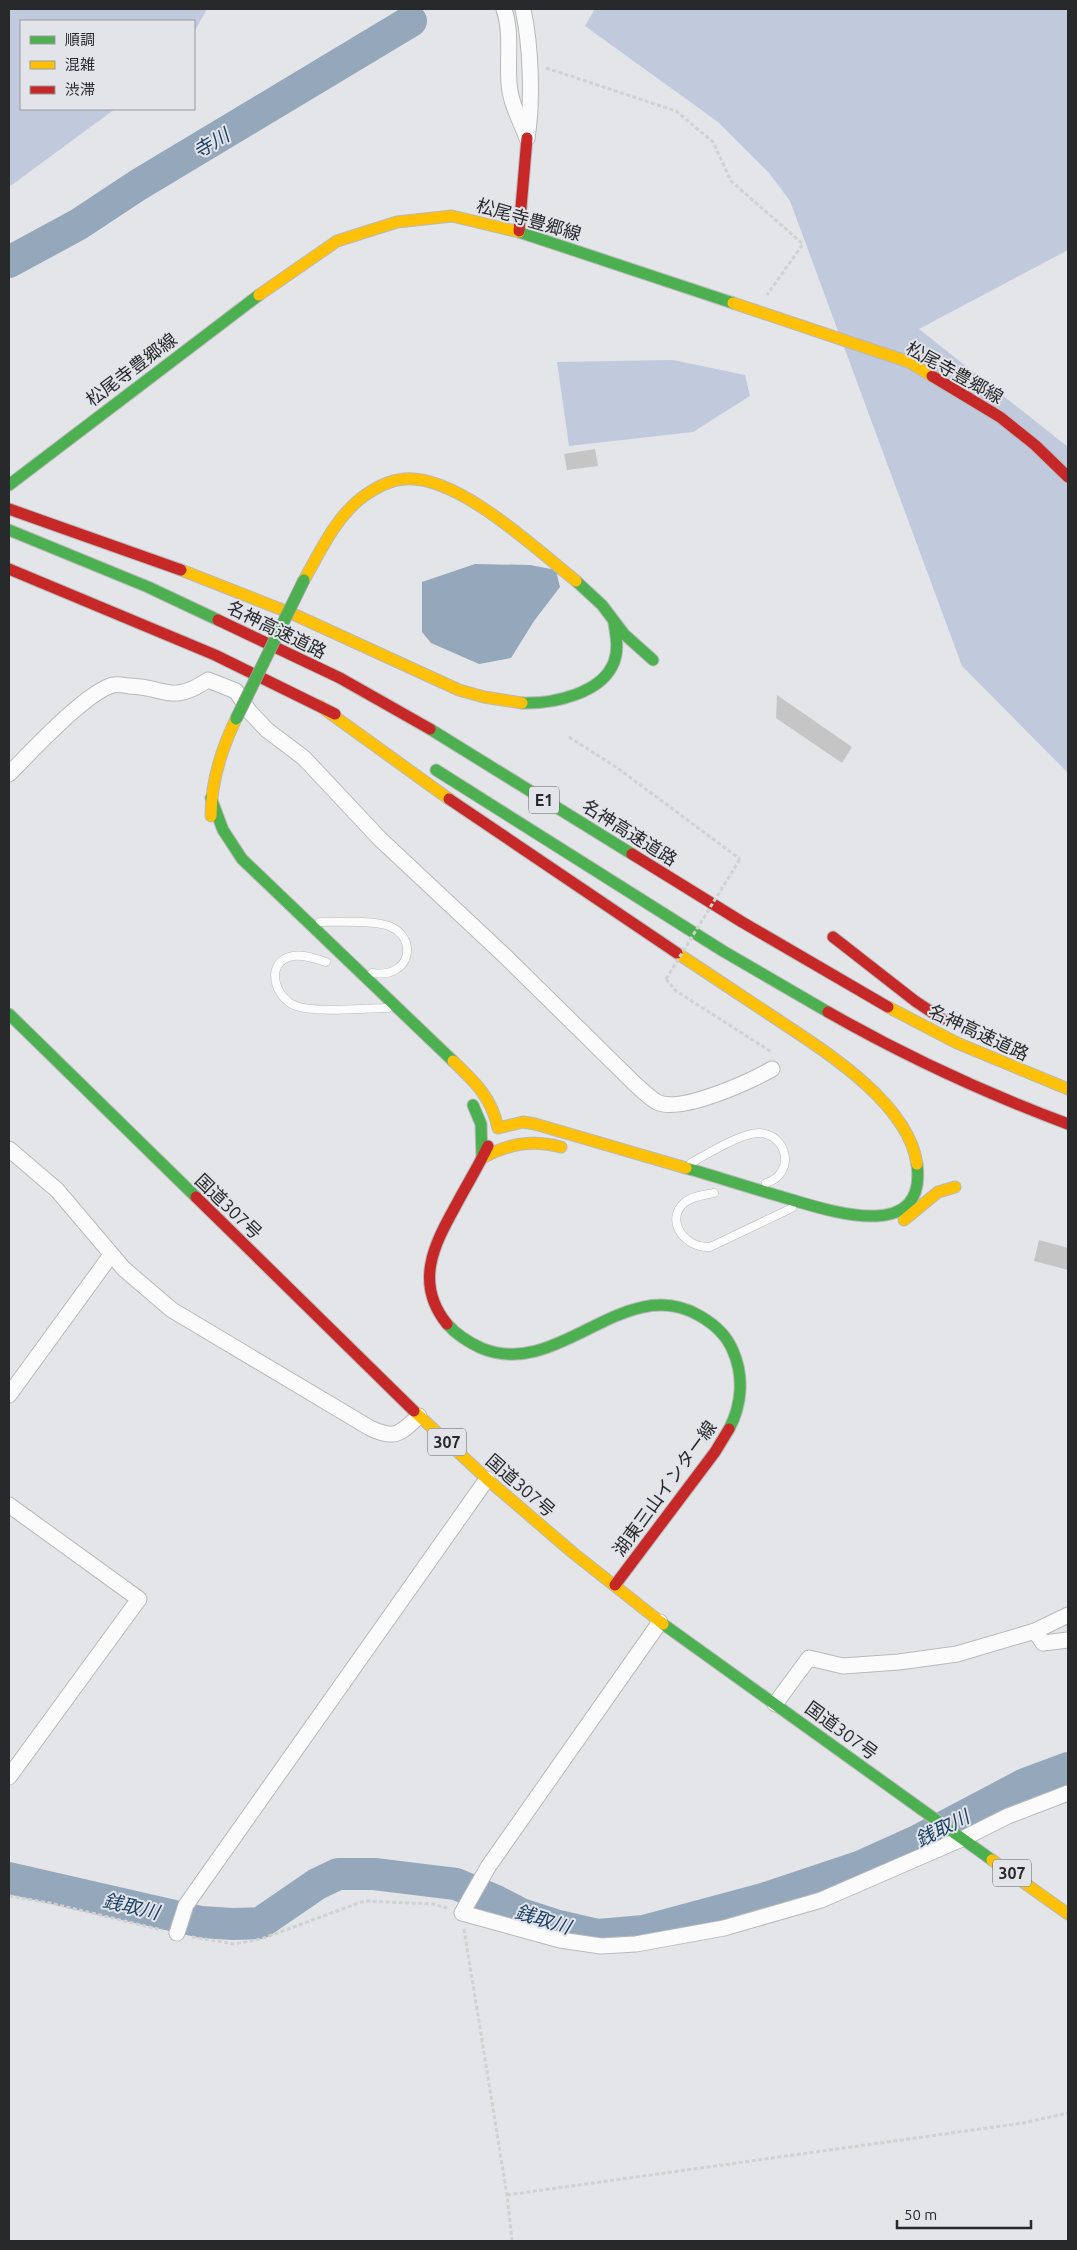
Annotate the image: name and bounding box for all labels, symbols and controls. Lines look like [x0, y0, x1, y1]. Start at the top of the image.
legend [20, 20, 195, 110]
text: 順調 [65, 31, 95, 48]
text: 混雑 [65, 56, 95, 73]
text: 渋滞 [65, 81, 95, 98]
water label: 寺川 [189, 123, 235, 162]
street label: 松尾寺豊郷線 [474, 195, 584, 243]
street label: 松尾寺豊郷線 [82, 329, 180, 409]
street label: 松尾寺豊郷線 [903, 337, 1007, 407]
street label: 名神高速道路 [224, 596, 330, 662]
road number: E1 [529, 786, 559, 814]
street label: 名神高速道路 [579, 795, 681, 869]
street label: 名神高速道路 [926, 1000, 1032, 1064]
street label: 国道307号 [192, 1169, 266, 1243]
street label: 湖東三山インター線 [608, 1417, 720, 1559]
road number: 307 [428, 1428, 466, 1455]
street label: 国道307号 [483, 1450, 559, 1520]
street label: 国道307号 [802, 1697, 882, 1763]
water label: 銭取川 [912, 1804, 974, 1851]
road number: 307 [993, 1860, 1031, 1886]
water label: 銭取川 [101, 1889, 163, 1924]
water label: 銭取川 [513, 1900, 575, 1938]
scale bar [897, 2198, 1031, 2230]
text: 50 m [904, 2206, 937, 2223]

